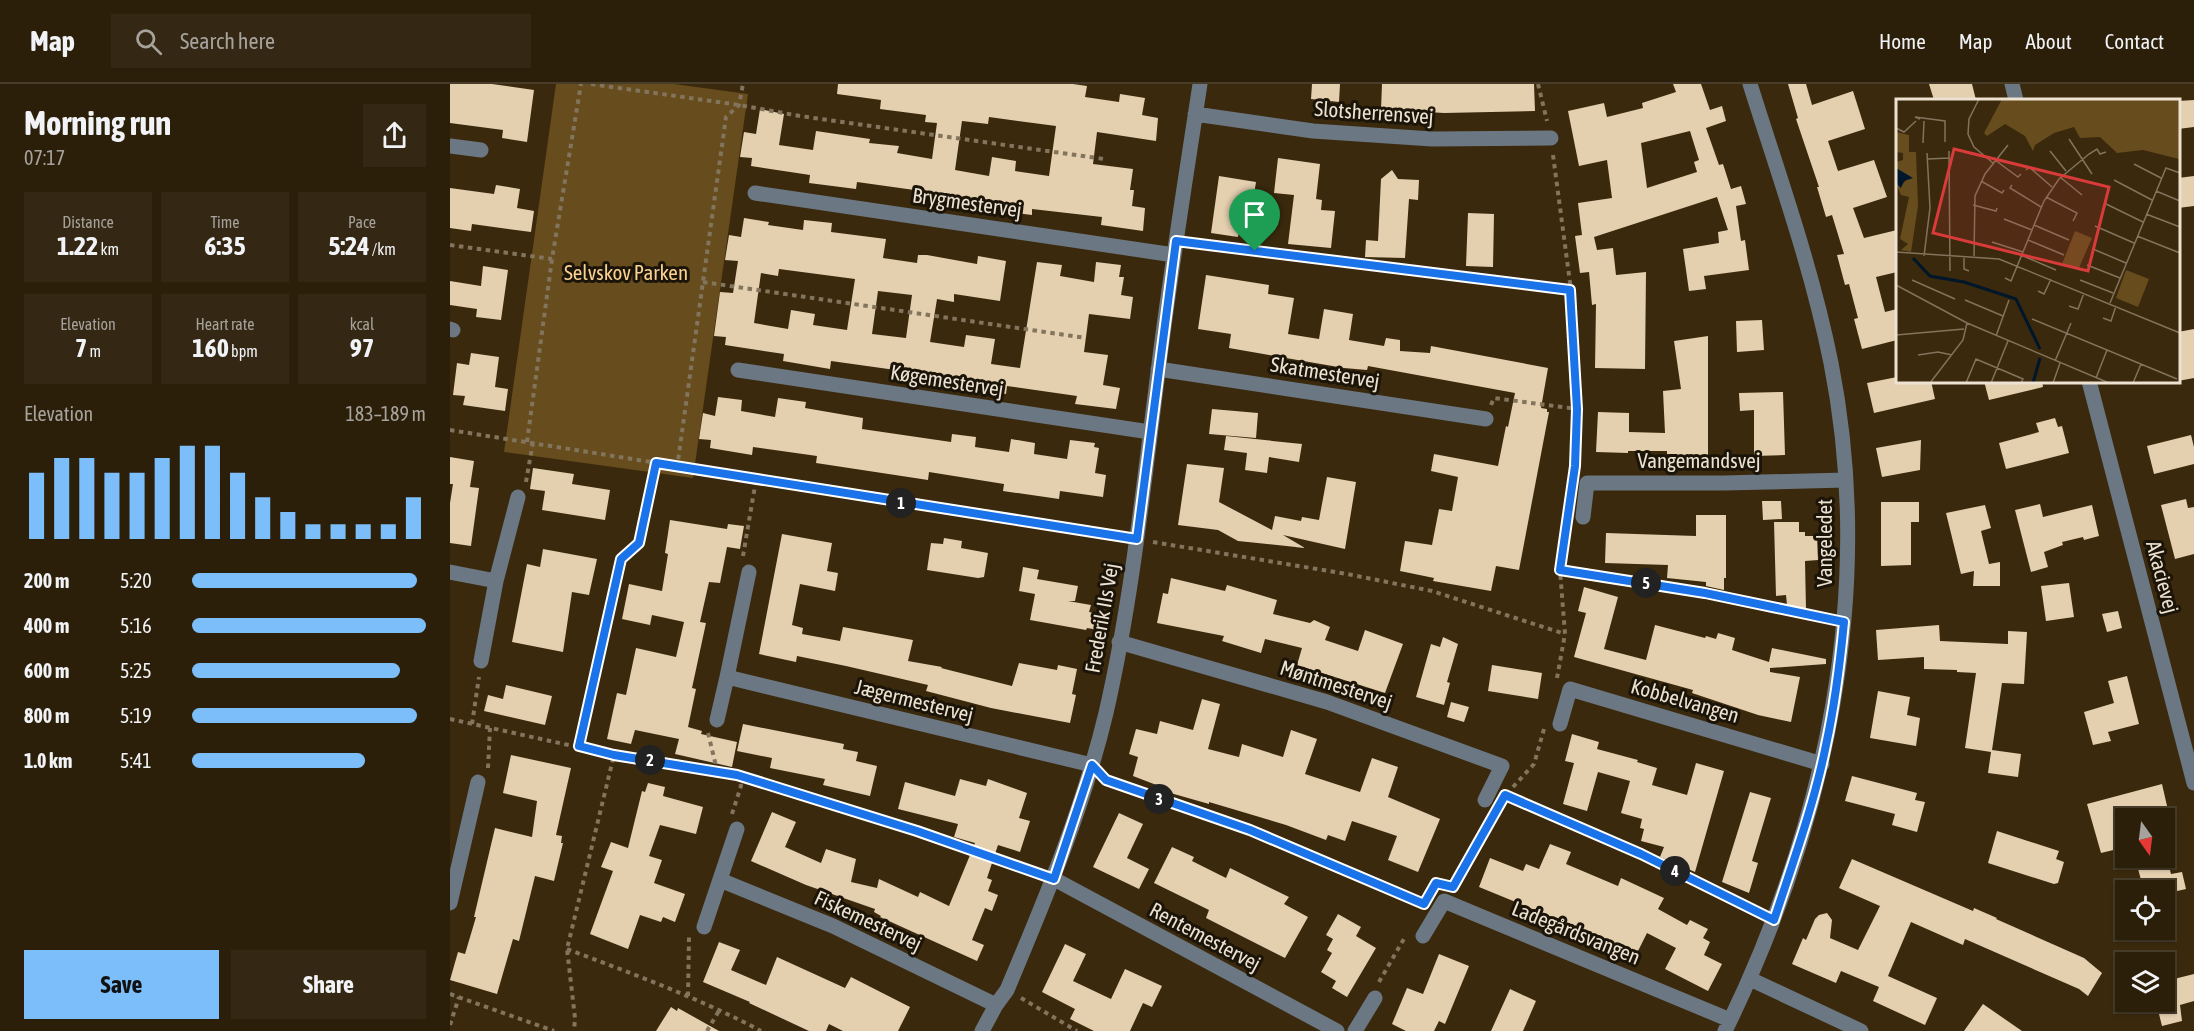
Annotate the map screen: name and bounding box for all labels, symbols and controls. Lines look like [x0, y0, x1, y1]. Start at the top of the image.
search box [111, 14, 531, 68]
text: Map [30, 25, 75, 57]
icon: search [132, 25, 165, 58]
text: Search here [180, 28, 275, 54]
text: Home [1879, 29, 1926, 53]
text: Map [1959, 29, 1993, 53]
text: About [2026, 29, 2072, 53]
text: Contact [2105, 29, 2164, 53]
street label: Slotsherrensvej [1314, 96, 1435, 128]
inset map [1896, 99, 2179, 382]
text: Morning run [24, 104, 171, 142]
button: share [363, 104, 426, 167]
text: 07:17 [24, 146, 65, 169]
street label: Brygmestervej [911, 182, 1023, 222]
pin [1229, 189, 1280, 251]
icon: arrive [1238, 198, 1271, 231]
text: Distance [62, 213, 114, 231]
text: Time [210, 213, 240, 231]
text: Pace [348, 213, 376, 231]
text: 1.22 [57, 231, 98, 261]
text: 6:35 [204, 231, 246, 261]
text: 5:24 [328, 231, 370, 261]
text: km [98, 240, 119, 258]
text: /km [370, 240, 396, 258]
park label: Selvskov Parken [564, 260, 688, 284]
text: Elevation [60, 315, 116, 333]
text: Heart rate [196, 315, 254, 333]
text: kcal [350, 315, 374, 333]
text: 7 [75, 333, 87, 363]
text: 160 [192, 333, 229, 363]
text: 97 [350, 333, 374, 363]
text: m [87, 342, 101, 360]
text: bpm [229, 342, 258, 360]
street label: Skatmestervej [1269, 352, 1382, 392]
street label: Køgemestervej [889, 359, 1005, 401]
text: Elevation [24, 402, 93, 425]
text: 183–189 m [345, 402, 426, 425]
street label: Vangemandsvej [1638, 448, 1761, 472]
pin: 1 [886, 488, 916, 518]
text: 1 [897, 494, 905, 512]
street label: Vangeledet [1812, 499, 1836, 587]
street label: Akacievej [2142, 538, 2184, 616]
street label: Frederik IIs Vej [1080, 561, 1122, 675]
pin: 5 [1631, 568, 1661, 598]
text: 200 m [24, 569, 69, 592]
text: 5:20 [120, 569, 152, 592]
text: 5 [1642, 574, 1650, 592]
text: 400 m [24, 614, 69, 637]
text: 5:16 [120, 614, 152, 637]
street label: Møntmestervej [1277, 655, 1395, 713]
text: 600 m [24, 659, 69, 682]
text: 5:25 [120, 659, 152, 682]
street label: Kobbelvangen [1628, 673, 1742, 727]
street label: Jægermestervej [853, 674, 976, 726]
text: 800 m [24, 704, 69, 727]
text: 5:19 [120, 704, 152, 727]
pin: 2 [635, 745, 665, 775]
text: 1.0 km [24, 749, 72, 772]
text: 5:41 [120, 749, 152, 772]
text: 2 [646, 751, 654, 769]
pin: 3 [1144, 784, 1174, 814]
text: 3 [1155, 790, 1163, 808]
north arrow [2115, 808, 2175, 868]
map controls [2115, 808, 2175, 1012]
pin: 4 [1660, 856, 1690, 886]
text: 4 [1671, 862, 1679, 880]
button: locate [2115, 880, 2175, 940]
street label: Fiskemestervej [811, 885, 926, 955]
street label: Ladegårdsvangen [1509, 895, 1644, 969]
street label: Rentemestervej [1146, 897, 1265, 975]
button: Save [24, 950, 219, 1019]
button: Share [231, 950, 426, 1019]
button: layers [2115, 952, 2175, 1012]

